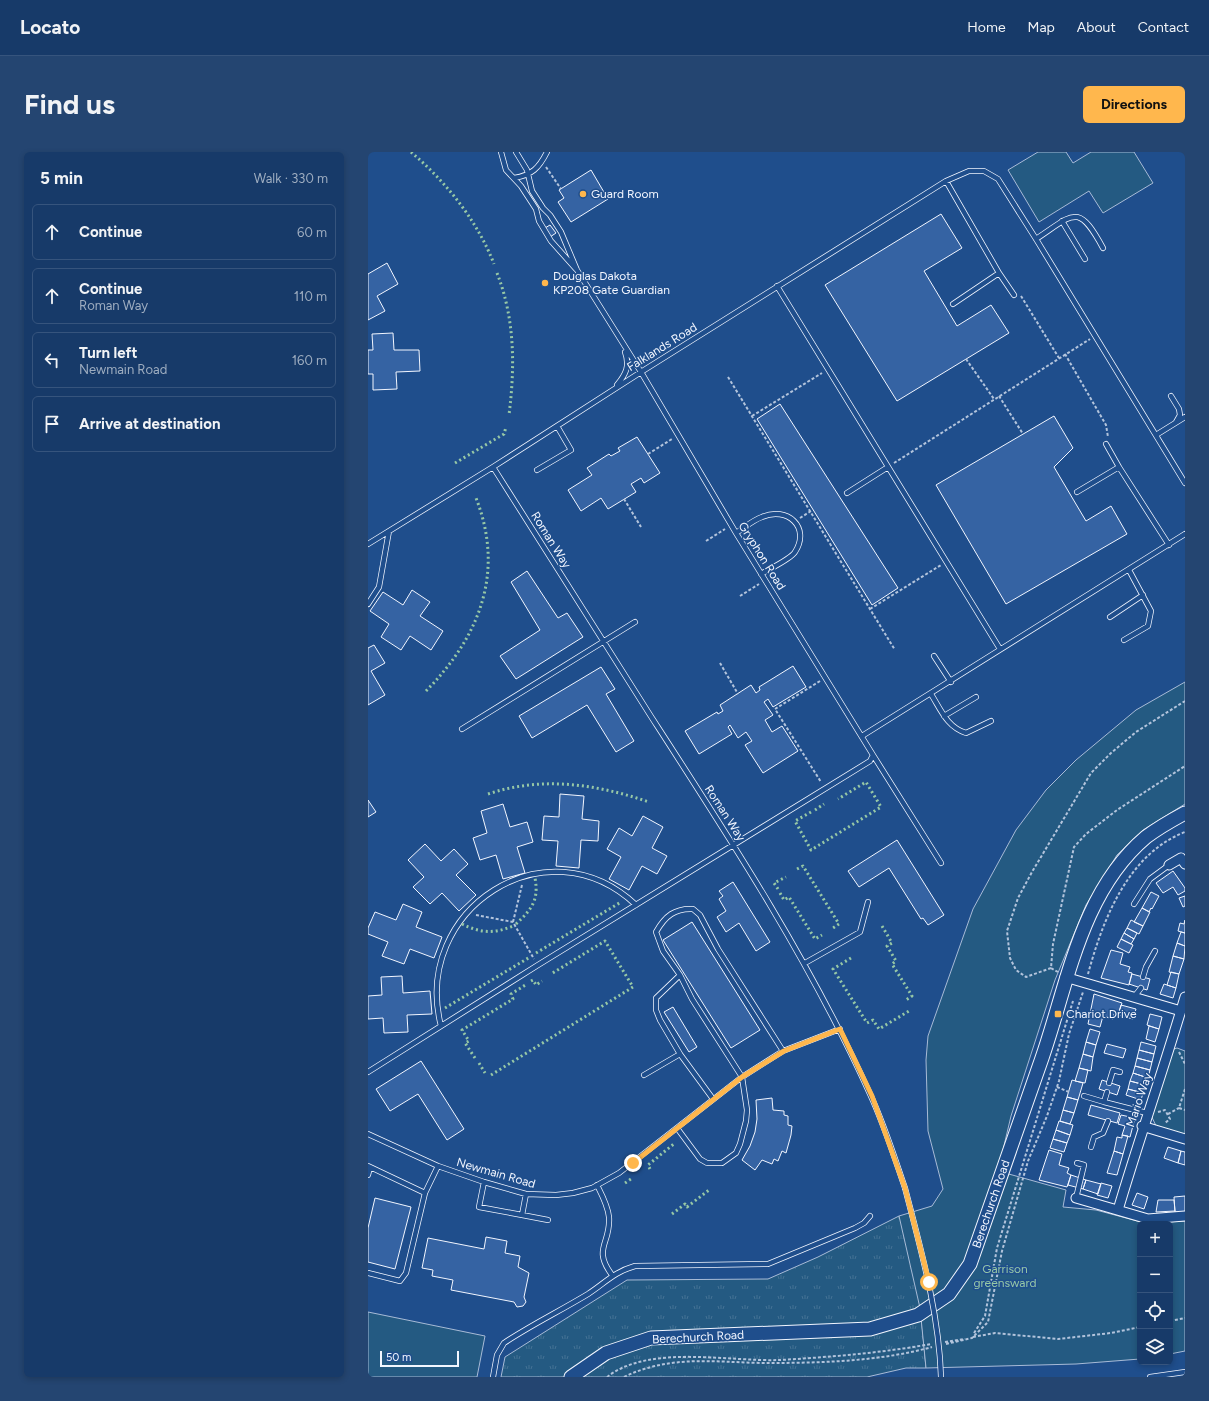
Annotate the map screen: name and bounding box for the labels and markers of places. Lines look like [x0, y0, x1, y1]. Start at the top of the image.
place label: Guard Room [591, 187, 659, 201]
marker: Guard Room [578, 189, 588, 199]
place label: Douglas Dakota KP208 Gate Guardian [553, 269, 670, 297]
marker: Douglas Dakota KP208 Gate Guardian [540, 278, 550, 288]
place label: Chariot Drive [1066, 1007, 1137, 1021]
marker: Chariot Drive [1053, 1009, 1063, 1019]

